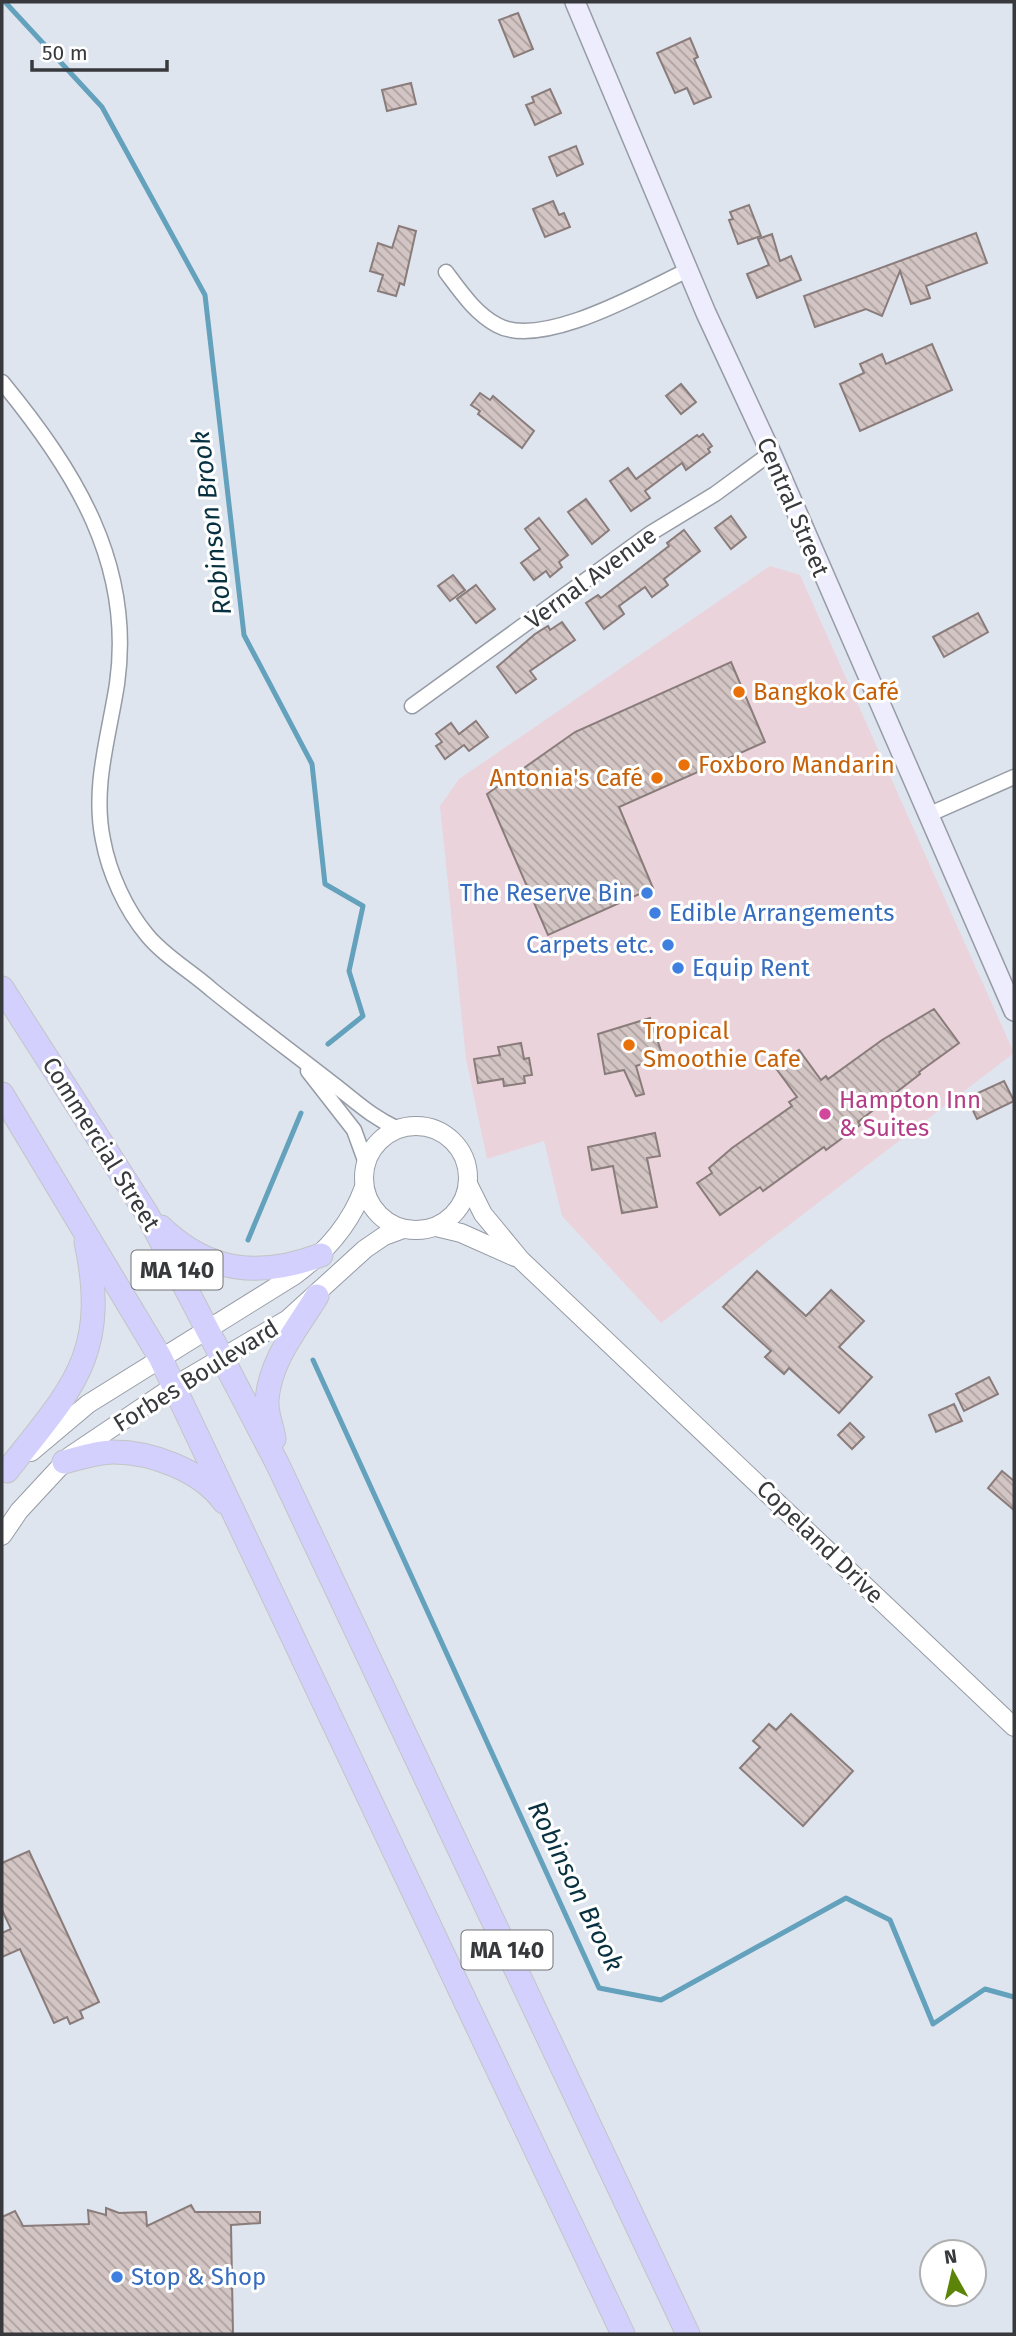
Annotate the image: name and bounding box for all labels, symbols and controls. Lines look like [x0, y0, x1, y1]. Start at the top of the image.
scale bar [32, 28, 166, 72]
text: 50 m [42, 40, 88, 66]
water label: Robinson Brook [185, 429, 238, 617]
street label: Central Street [751, 433, 835, 581]
street label: Vernal Avenue [520, 521, 662, 635]
place label: Bangkok Café [753, 678, 899, 706]
marker: Bangkok Café [731, 684, 747, 700]
place label: Foxboro Mandarin [698, 751, 895, 779]
marker: Foxboro Mandarin [676, 757, 692, 773]
place label: Antonia's Café [489, 764, 643, 792]
marker: Antonia's Café [649, 770, 665, 786]
place label: The Reserve Bin [460, 879, 633, 907]
marker: The Reserve Bin [639, 885, 655, 901]
place label: Edible Arrangements [669, 899, 894, 927]
marker: Edible Arrangements [647, 905, 663, 921]
place label: Carpets etc. [526, 931, 654, 959]
marker: Carpets etc. [660, 937, 676, 953]
place label: Equip Rent [692, 954, 810, 982]
marker: Equip Rent [670, 960, 686, 976]
place label: Tropical Smoothie Cafe [643, 1017, 801, 1073]
marker: Tropical Smoothie Cafe [621, 1037, 637, 1053]
street label: Commercial Street [36, 1052, 166, 1236]
place label: Hampton Inn & Suites [839, 1086, 981, 1142]
marker: Hampton Inn & Suites [817, 1106, 833, 1122]
road number: MA 140 [132, 1250, 222, 1289]
street label: Forbes Boulevard [108, 1314, 284, 1438]
street label: Copeland Drive [751, 1475, 889, 1609]
water label: Robinson Brook [521, 1796, 630, 1976]
road number: MA 140 [462, 1930, 552, 1969]
north arrow [918, 2238, 988, 2308]
text: N [943, 2244, 959, 2269]
place label: Stop & Shop [131, 2263, 266, 2291]
marker: Stop & Shop [109, 2269, 125, 2285]

